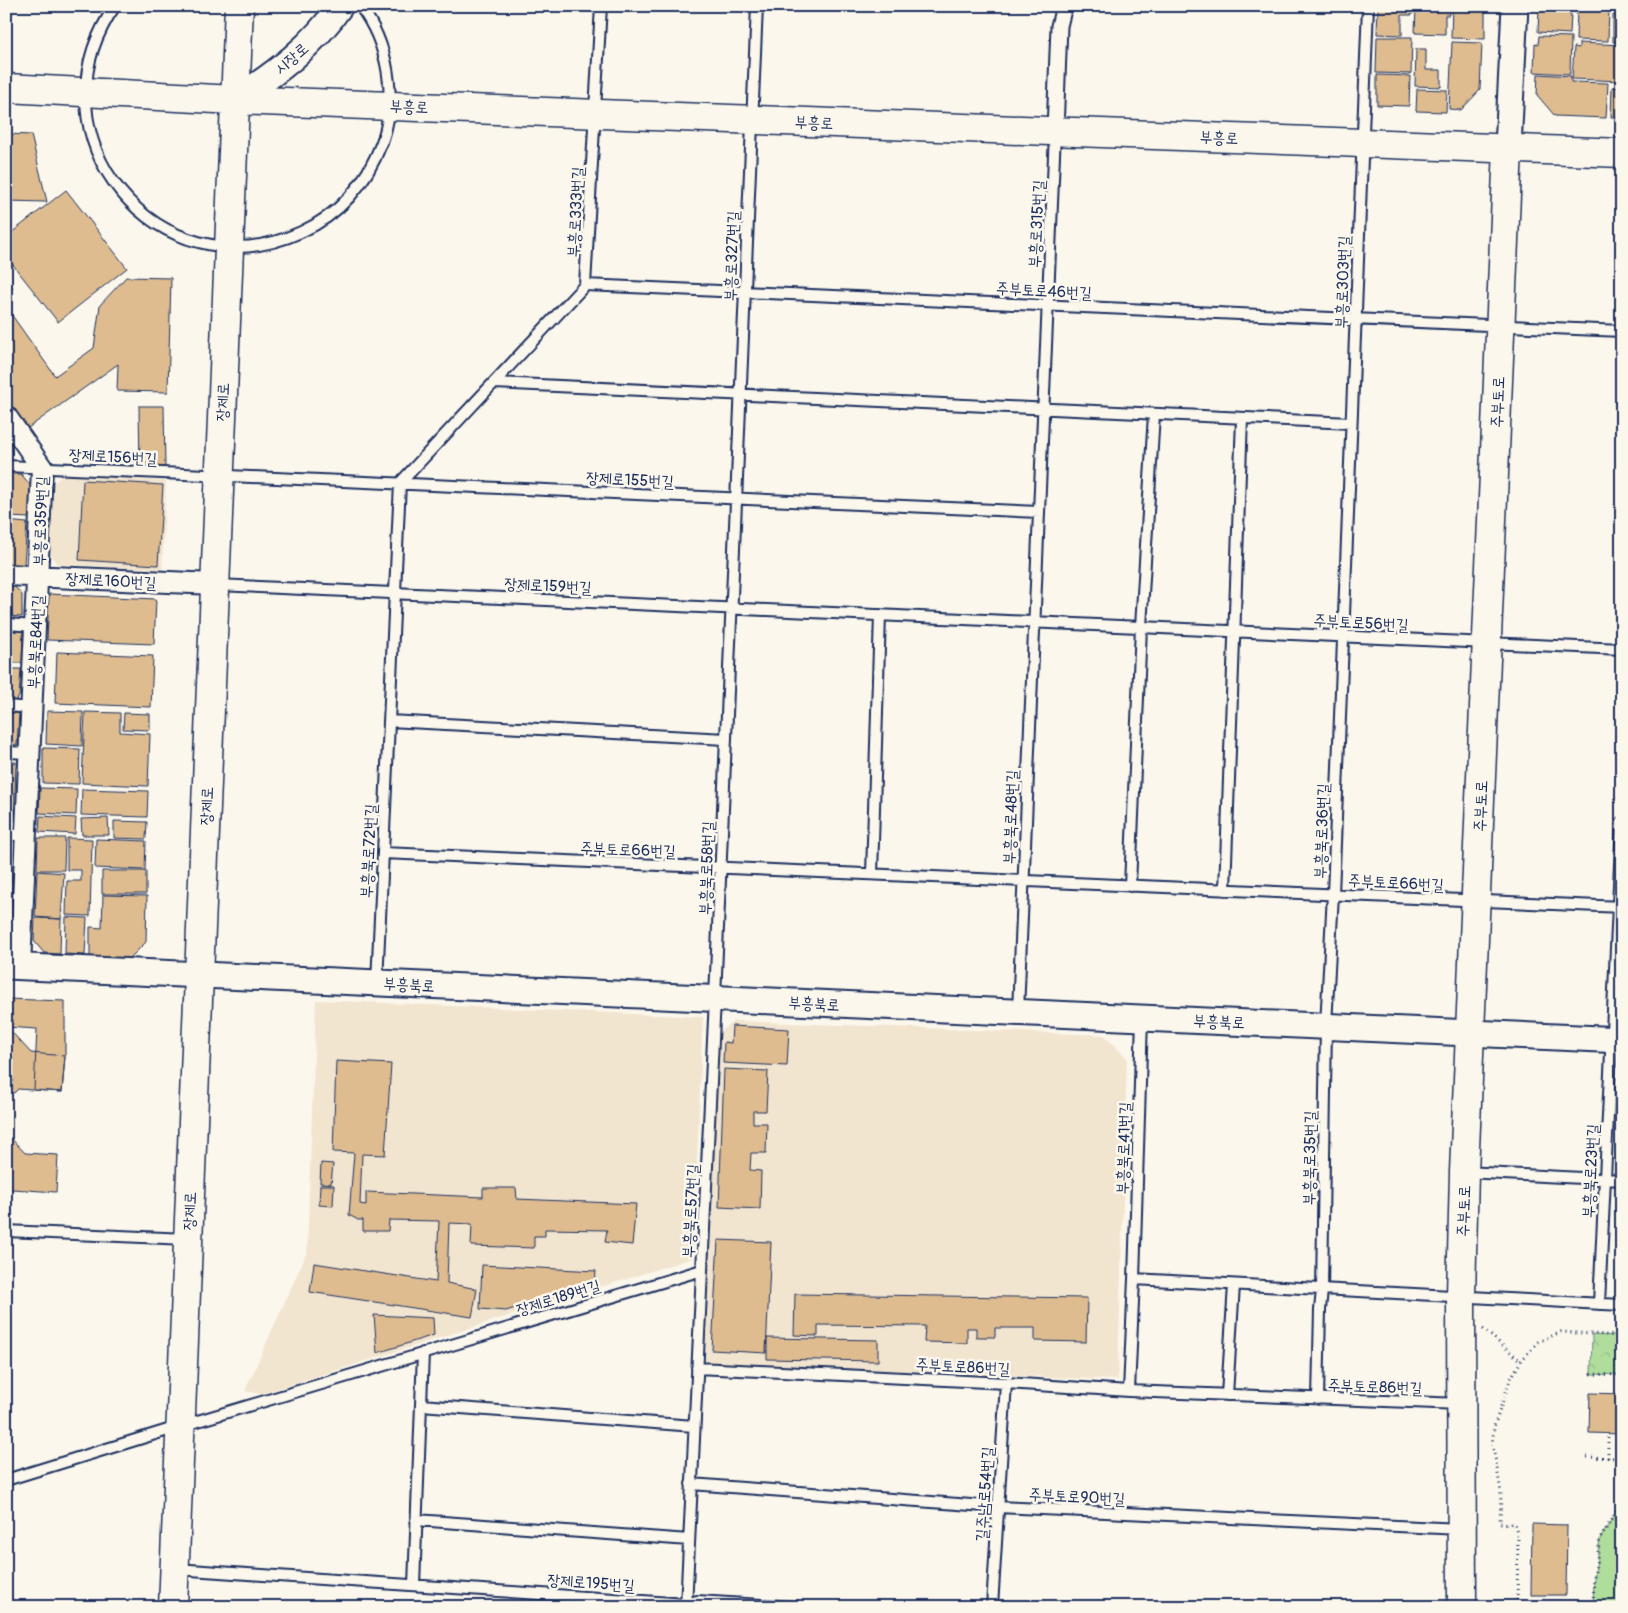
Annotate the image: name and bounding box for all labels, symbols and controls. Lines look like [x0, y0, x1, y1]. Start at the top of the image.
street label: 시장로 [271, 39, 313, 79]
street label: 부흥로 [389, 96, 429, 118]
street label: 부흥로 [794, 112, 834, 134]
street label: 부흥로 [1199, 127, 1239, 149]
street label: 부흥로333번길 [564, 166, 588, 258]
street label: 부흥로315번길 [1025, 179, 1049, 269]
street label: 부흥로327번길 [720, 210, 744, 302]
street label: 부흥로303번길 [1331, 235, 1355, 329]
street label: 주부토로46번길 [996, 279, 1092, 303]
street label: 주부토로 [1487, 376, 1509, 428]
street label: 장제로 [212, 382, 234, 422]
street label: 장제로156번길 [68, 445, 158, 469]
street label: 장제로155번길 [585, 468, 675, 492]
street label: 부흥로359번길 [29, 475, 53, 566]
street label: 장제로160번길 [65, 569, 157, 593]
street label: 장제로159번길 [504, 574, 592, 598]
street label: 부흥북로84번길 [24, 594, 48, 690]
street label: 주부토로56번길 [1313, 611, 1409, 635]
street label: 부흥북로48번길 [999, 769, 1023, 865]
street label: 주부토로 [1470, 780, 1492, 832]
street label: 부흥북로36번길 [1310, 783, 1334, 879]
street label: 장제로 [196, 786, 218, 826]
street label: 부흥북로72번길 [357, 803, 381, 899]
street label: 부흥북로58번길 [695, 821, 719, 915]
street label: 주부토로66번길 [580, 838, 676, 862]
street label: 주부토로66번길 [1348, 871, 1444, 896]
street label: 부흥북로 [383, 974, 435, 996]
street label: 부흥북로 [788, 993, 840, 1015]
street label: 부흥북로 [1193, 1011, 1245, 1033]
street label: 부흥북로41번길 [1112, 1101, 1136, 1195]
street label: 부흥북로35번길 [1299, 1110, 1321, 1206]
street label: 부흥북로23번길 [1579, 1123, 1603, 1219]
street label: 부흥북로57번길 [679, 1163, 703, 1259]
street label: 주부토로 [1453, 1185, 1475, 1237]
street label: 장제로 [179, 1191, 201, 1231]
street label: 장제로189번길 [514, 1276, 603, 1320]
street label: 주부토로86번길 [915, 1355, 1011, 1379]
street label: 주부토로86번길 [1327, 1375, 1423, 1399]
street label: 길주남로54번길 [972, 1446, 998, 1542]
street label: 주부토로90번길 [1028, 1484, 1126, 1510]
street label: 장제로195번길 [547, 1570, 635, 1596]

